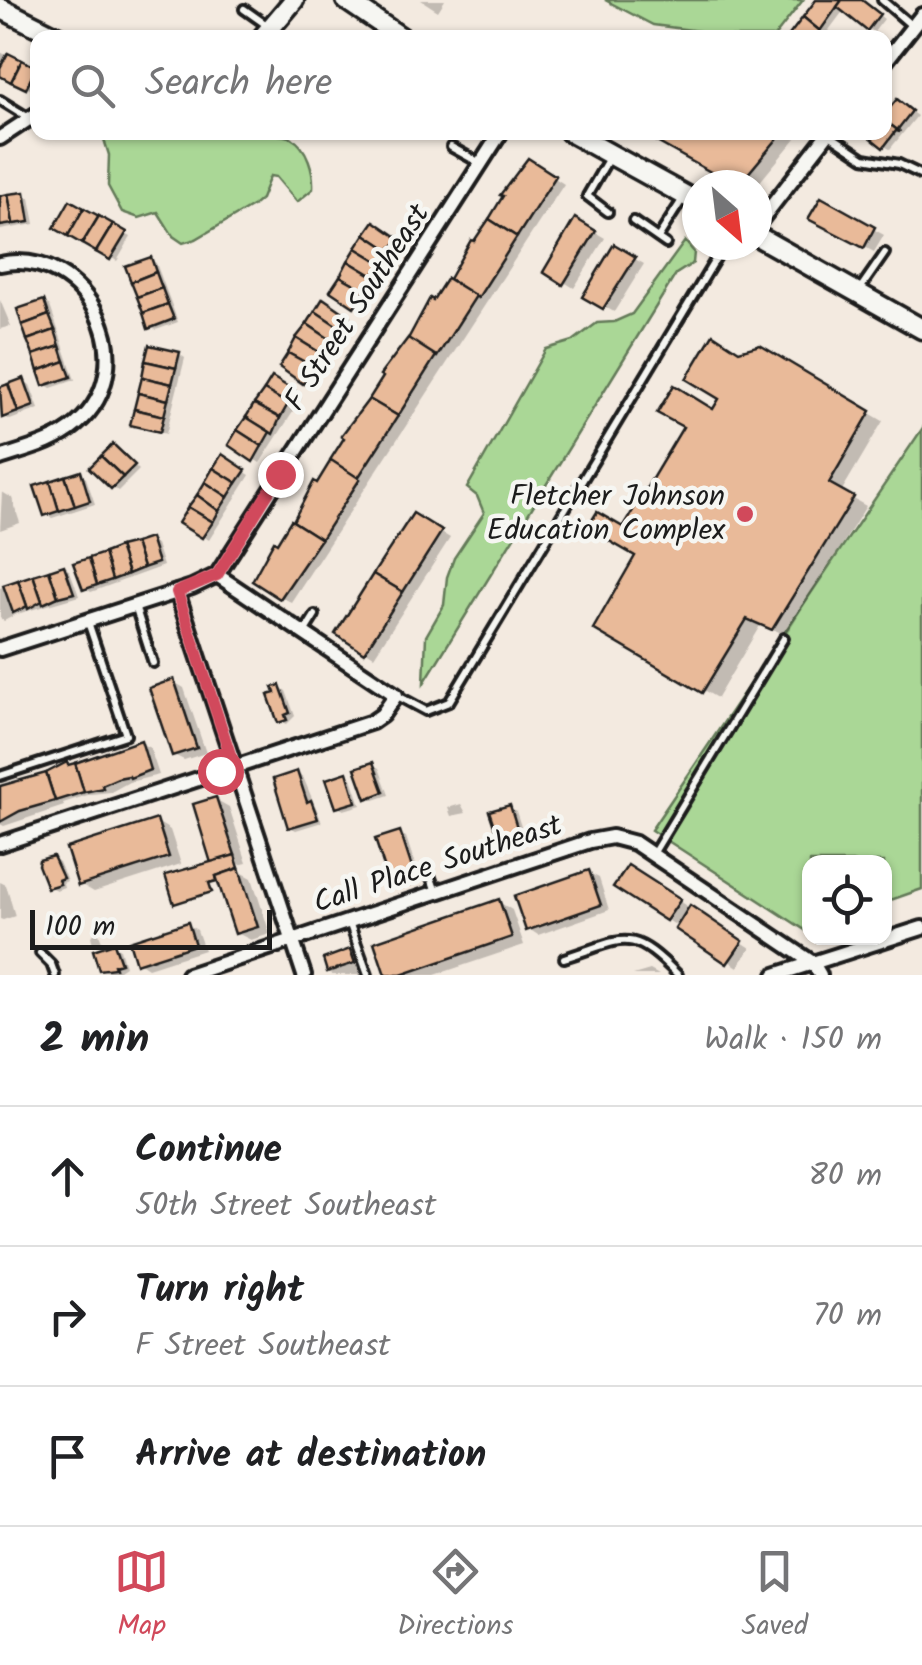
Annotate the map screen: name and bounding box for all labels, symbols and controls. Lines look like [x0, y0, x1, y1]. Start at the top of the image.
search box [30, 30, 892, 140]
text: Search here [145, 55, 332, 115]
icon: search [65, 58, 120, 113]
north arrow [682, 170, 772, 260]
street label: F Street Southeast [273, 194, 444, 421]
route end [258, 452, 304, 498]
place label: Fletcher Johnson Education Complex [487, 473, 726, 555]
marker: Fletcher Johnson Education Complex [734, 503, 756, 525]
route start [198, 749, 244, 795]
street label: Call Place Southeast [307, 802, 569, 928]
map controls [802, 855, 892, 945]
button: locate [802, 855, 892, 945]
scale bar [30, 905, 272, 950]
text: 100 m [45, 905, 115, 950]
text: 2 min [40, 1007, 149, 1074]
text: Walk · 150 m [704, 1015, 882, 1066]
text: Continue [135, 1121, 282, 1181]
icon: ahead [40, 1149, 95, 1204]
text: 80 m [808, 1151, 882, 1202]
text: 50th Street Southeast [135, 1181, 436, 1232]
text: Turn right [135, 1261, 304, 1321]
icon: right [40, 1289, 95, 1344]
text: 70 m [813, 1291, 882, 1342]
text: F Street Southeast [135, 1321, 390, 1372]
text: Arrive at destination [135, 1426, 486, 1486]
icon: arrive [40, 1429, 95, 1484]
tab: Map [114, 1544, 169, 1649]
tab: Directions [397, 1544, 513, 1649]
tab: Saved [742, 1544, 808, 1649]

